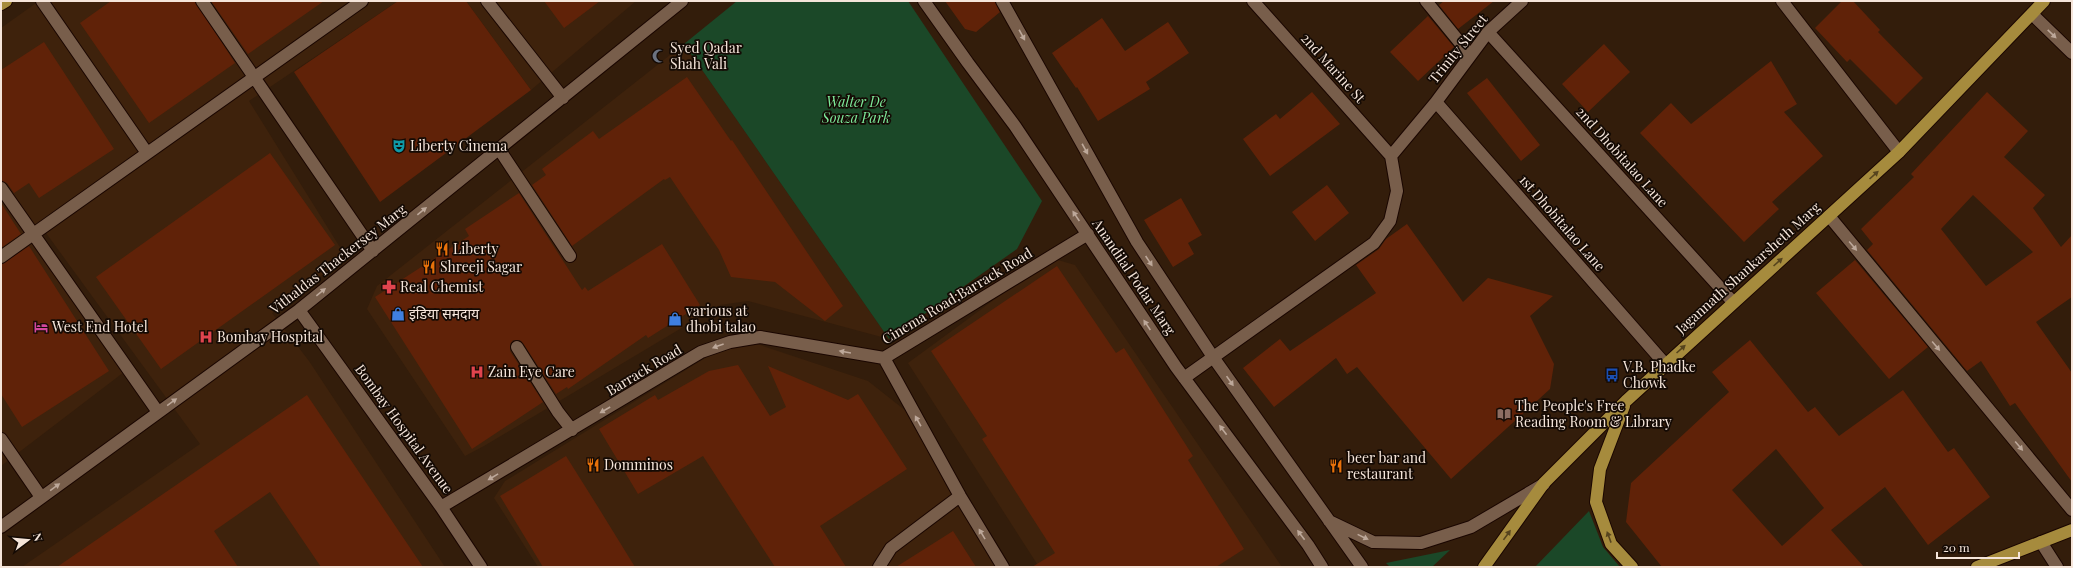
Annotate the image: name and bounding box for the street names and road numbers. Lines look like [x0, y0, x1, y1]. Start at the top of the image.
street label: Trinity Street [1424, 9, 1492, 87]
street label: 2nd Marine St [1297, 29, 1370, 107]
street label: 2nd Dhobitalao Lane [1572, 102, 1673, 211]
street label: 1st Dhobitalao Lane [1515, 170, 1610, 275]
street label: Jagannath Shankarsheth Marg [1670, 197, 1825, 338]
street label: Vithaldas Thackersey Marg [265, 199, 410, 319]
street label: Anandilal Podar Marg [1088, 214, 1181, 339]
street label: Cinema Road;Barrack Road [878, 243, 1036, 348]
street label: Barrack Road [603, 340, 685, 400]
street label: Bombay Hospital Avenue [351, 360, 458, 497]

